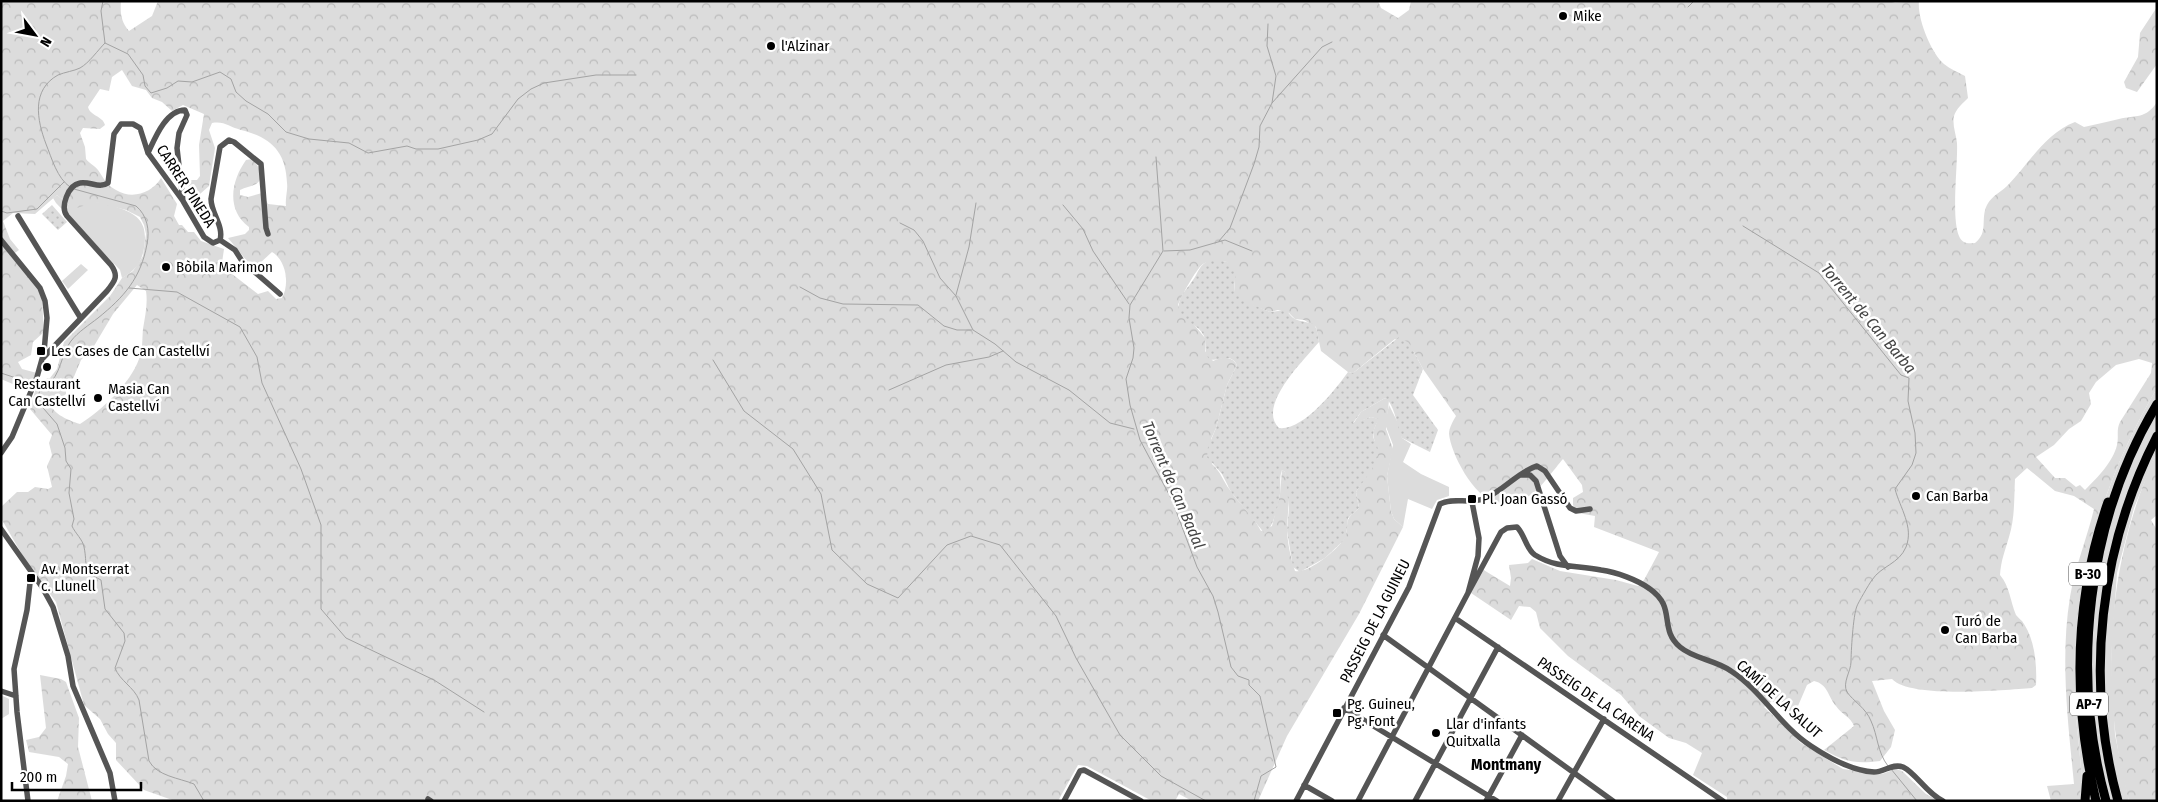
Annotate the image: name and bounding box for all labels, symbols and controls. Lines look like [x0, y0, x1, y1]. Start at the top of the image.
place label: Mike [1573, 7, 1602, 25]
north arrow [10, 10, 60, 60]
marker: Mike [1557, 10, 1569, 22]
text: N [36, 34, 55, 50]
place label: l'Alzinar [781, 37, 830, 55]
marker: l'Alzinar [765, 40, 777, 52]
street label: CARRER PINEDA [153, 141, 219, 231]
place label: Bòbila Marimon [176, 258, 273, 276]
water label: Torrent de Can Barba [1817, 260, 1920, 377]
marker: Bòbila Marimon [160, 261, 172, 273]
place label: Les Cases de Can Castellví [51, 342, 210, 360]
marker: Les Cases de Can Castellví [35, 345, 47, 357]
marker: Restaurant Can Castellví [41, 361, 53, 373]
place label: Restaurant Can Castellví [8, 375, 86, 410]
place label: Masia Can Castellví [108, 380, 170, 415]
marker: Masia Can Castellví [92, 392, 104, 404]
water label: Torrent de Can Badal [1138, 419, 1209, 552]
place label: Can Barba [1926, 487, 1988, 505]
place label: Pl. Joan Gassó [1482, 490, 1568, 508]
marker: Can Barba [1910, 490, 1922, 502]
marker: Pl. Joan Gassó [1466, 493, 1478, 505]
street label: PASSEIG DE LA GUINEU [1336, 556, 1414, 686]
place label: Av. Montserrat c. Llunell [41, 560, 129, 595]
road number: B-30 [2069, 562, 2107, 586]
marker: Av. Montserrat c. Llunell [25, 572, 37, 584]
place label: Turó de Can Barba [1955, 612, 2017, 647]
marker: Turó de Can Barba [1939, 624, 1951, 636]
street label: PASSEIG DE LA CARENA [1534, 653, 1658, 745]
street label: CAMÍ DE LA SALUT [1733, 656, 1825, 742]
road number: AP-7 [2070, 692, 2108, 716]
place label: Pg. Guineu, Pg. Font [1347, 695, 1415, 730]
marker: Pg. Guineu, Pg. Font [1331, 707, 1343, 719]
place label: Llar d'infants Quitxalla [1446, 715, 1526, 750]
marker: Llar d'infants Quitxalla [1430, 727, 1442, 739]
district label: Montmany [1471, 755, 1541, 774]
scale bar [12, 760, 141, 792]
text: 200 m [20, 768, 57, 786]

